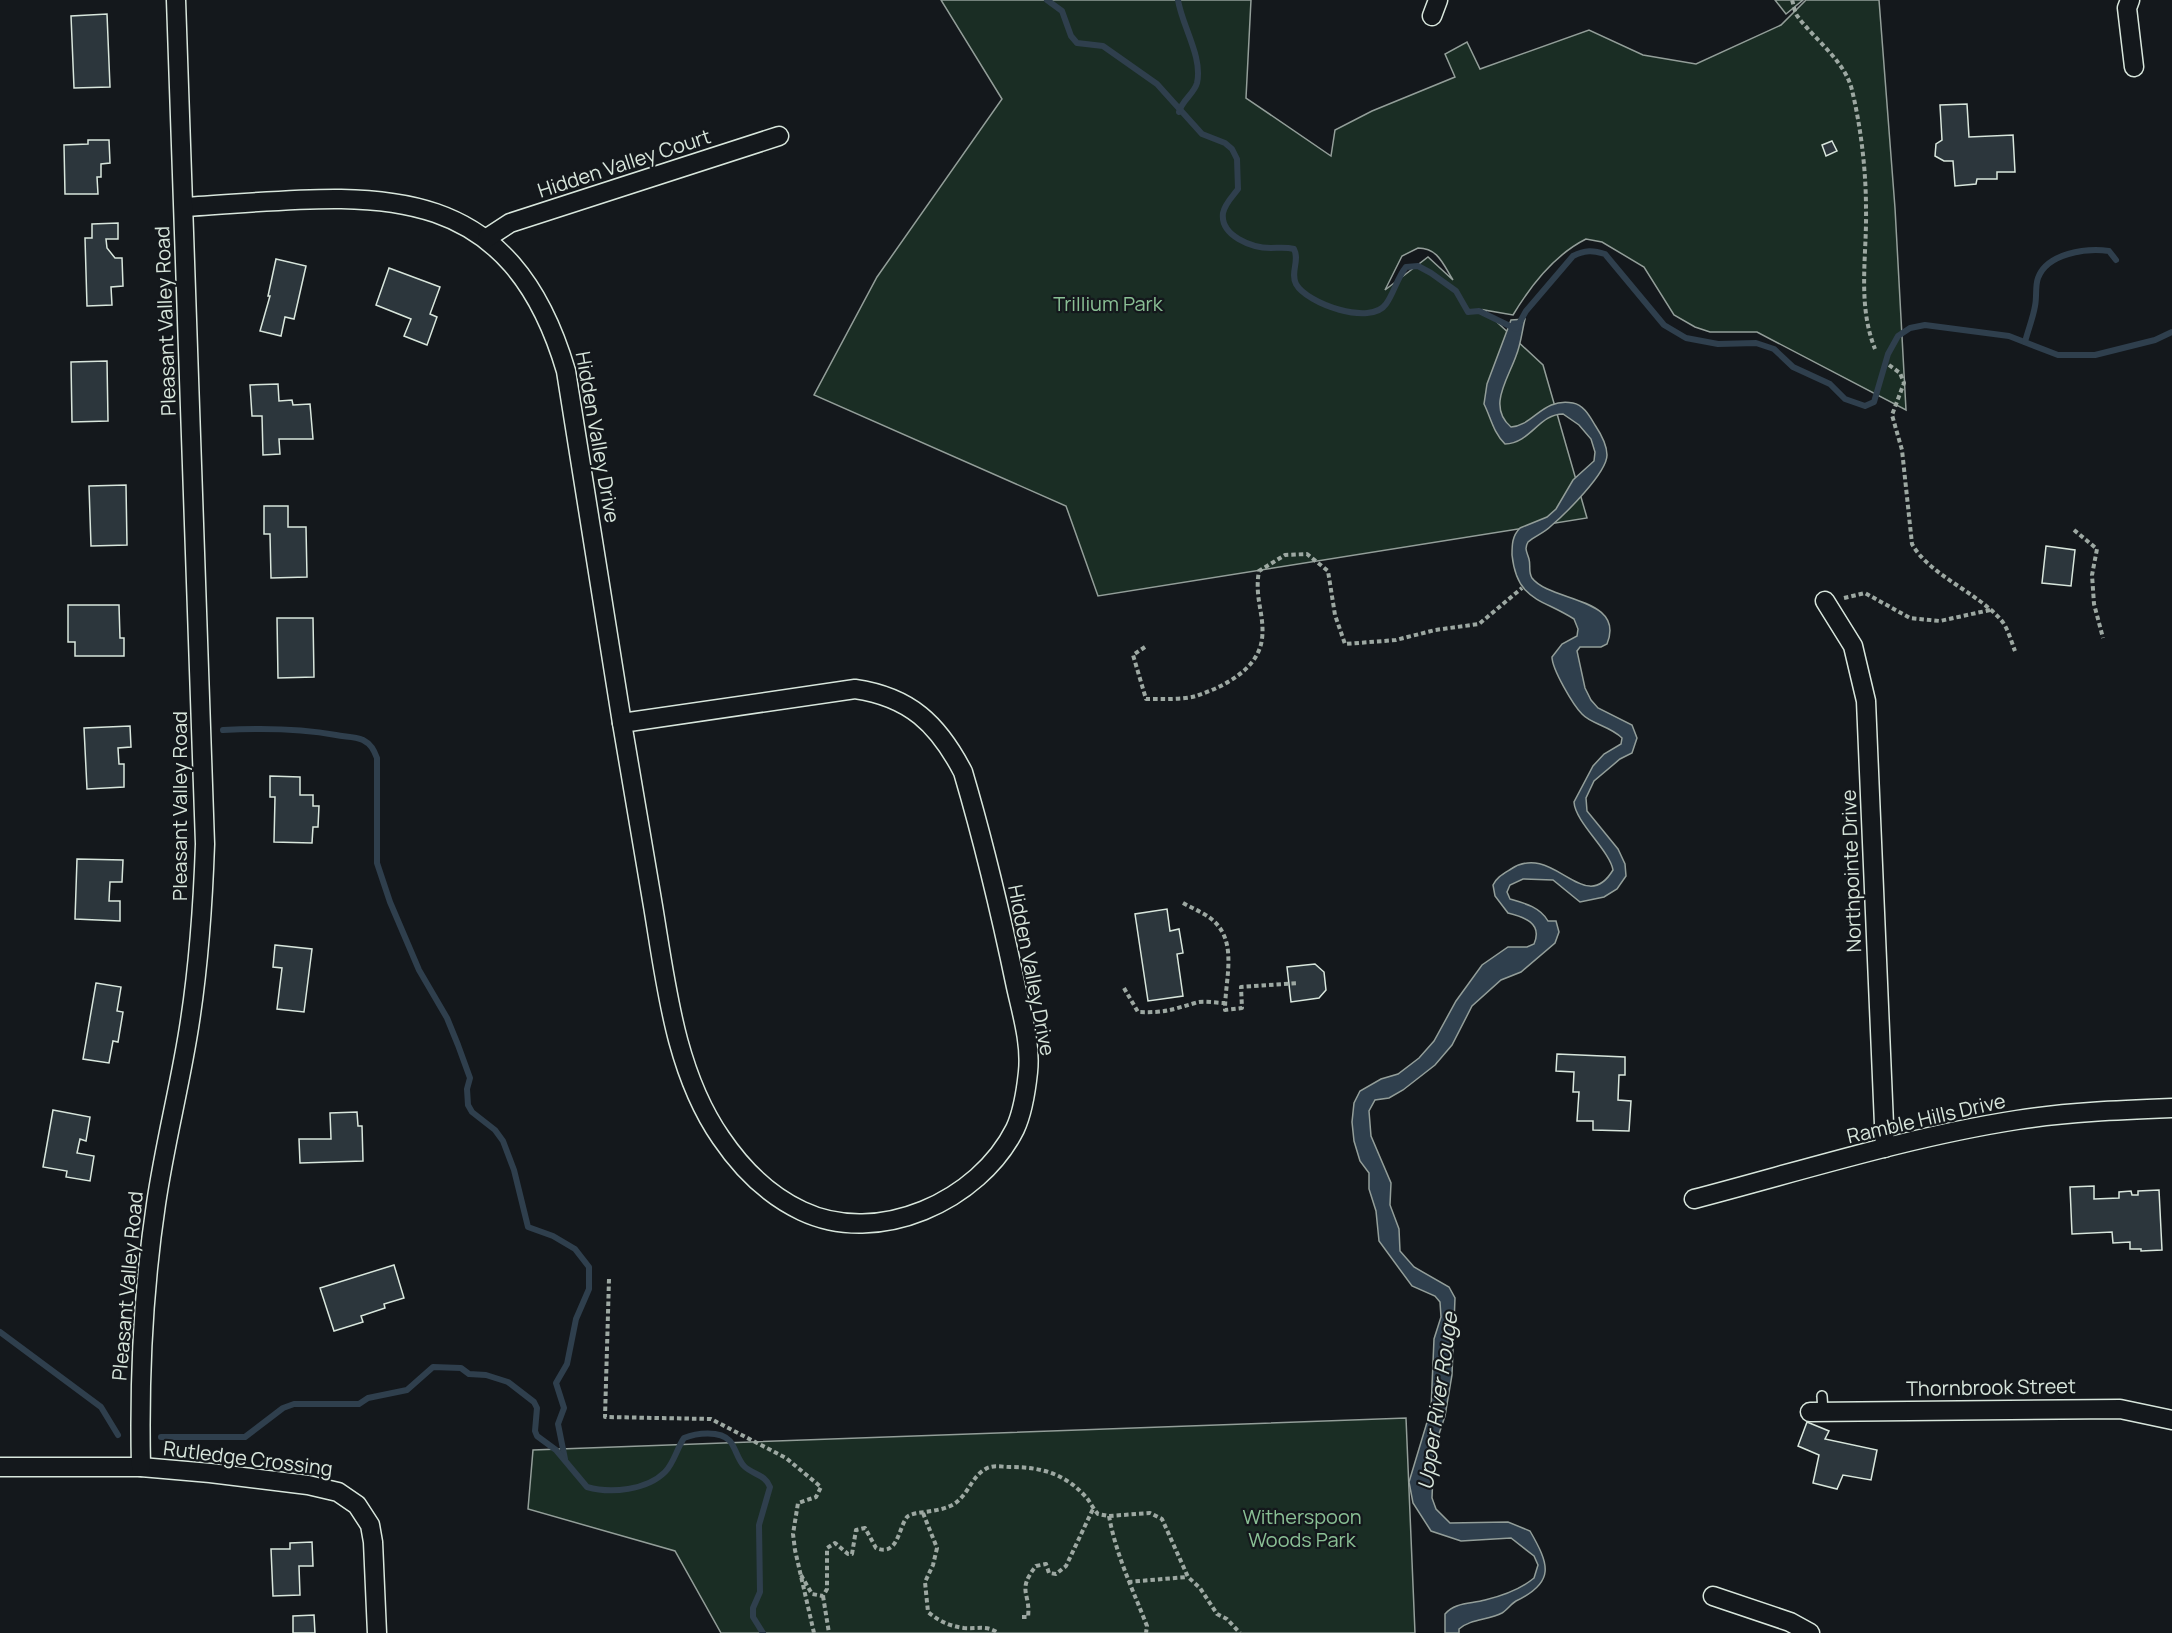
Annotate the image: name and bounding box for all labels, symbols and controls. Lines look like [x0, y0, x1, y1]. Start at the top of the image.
street label: Hidden Valley Court [534, 122, 714, 204]
street label: Pleasant Valley Road [148, 226, 182, 416]
park label: Trillium Park [1053, 290, 1164, 317]
street label: Hidden Valley Drive [570, 349, 626, 525]
street label: Pleasant Valley Road [166, 711, 193, 901]
street label: Northpointe Drive [1835, 789, 1867, 953]
street label: Hidden Valley Drive [1002, 882, 1062, 1058]
street label: Ramble Hills Drive [1844, 1087, 2008, 1149]
street label: Pleasant Valley Road [105, 1190, 149, 1382]
water label: Upper River Rouge [1411, 1309, 1464, 1492]
street label: Thornbrook Street [1906, 1372, 2076, 1402]
street label: Rutledge Crossing [162, 1434, 334, 1482]
park label: Witherspoon Woods Park [1242, 1503, 1362, 1553]

